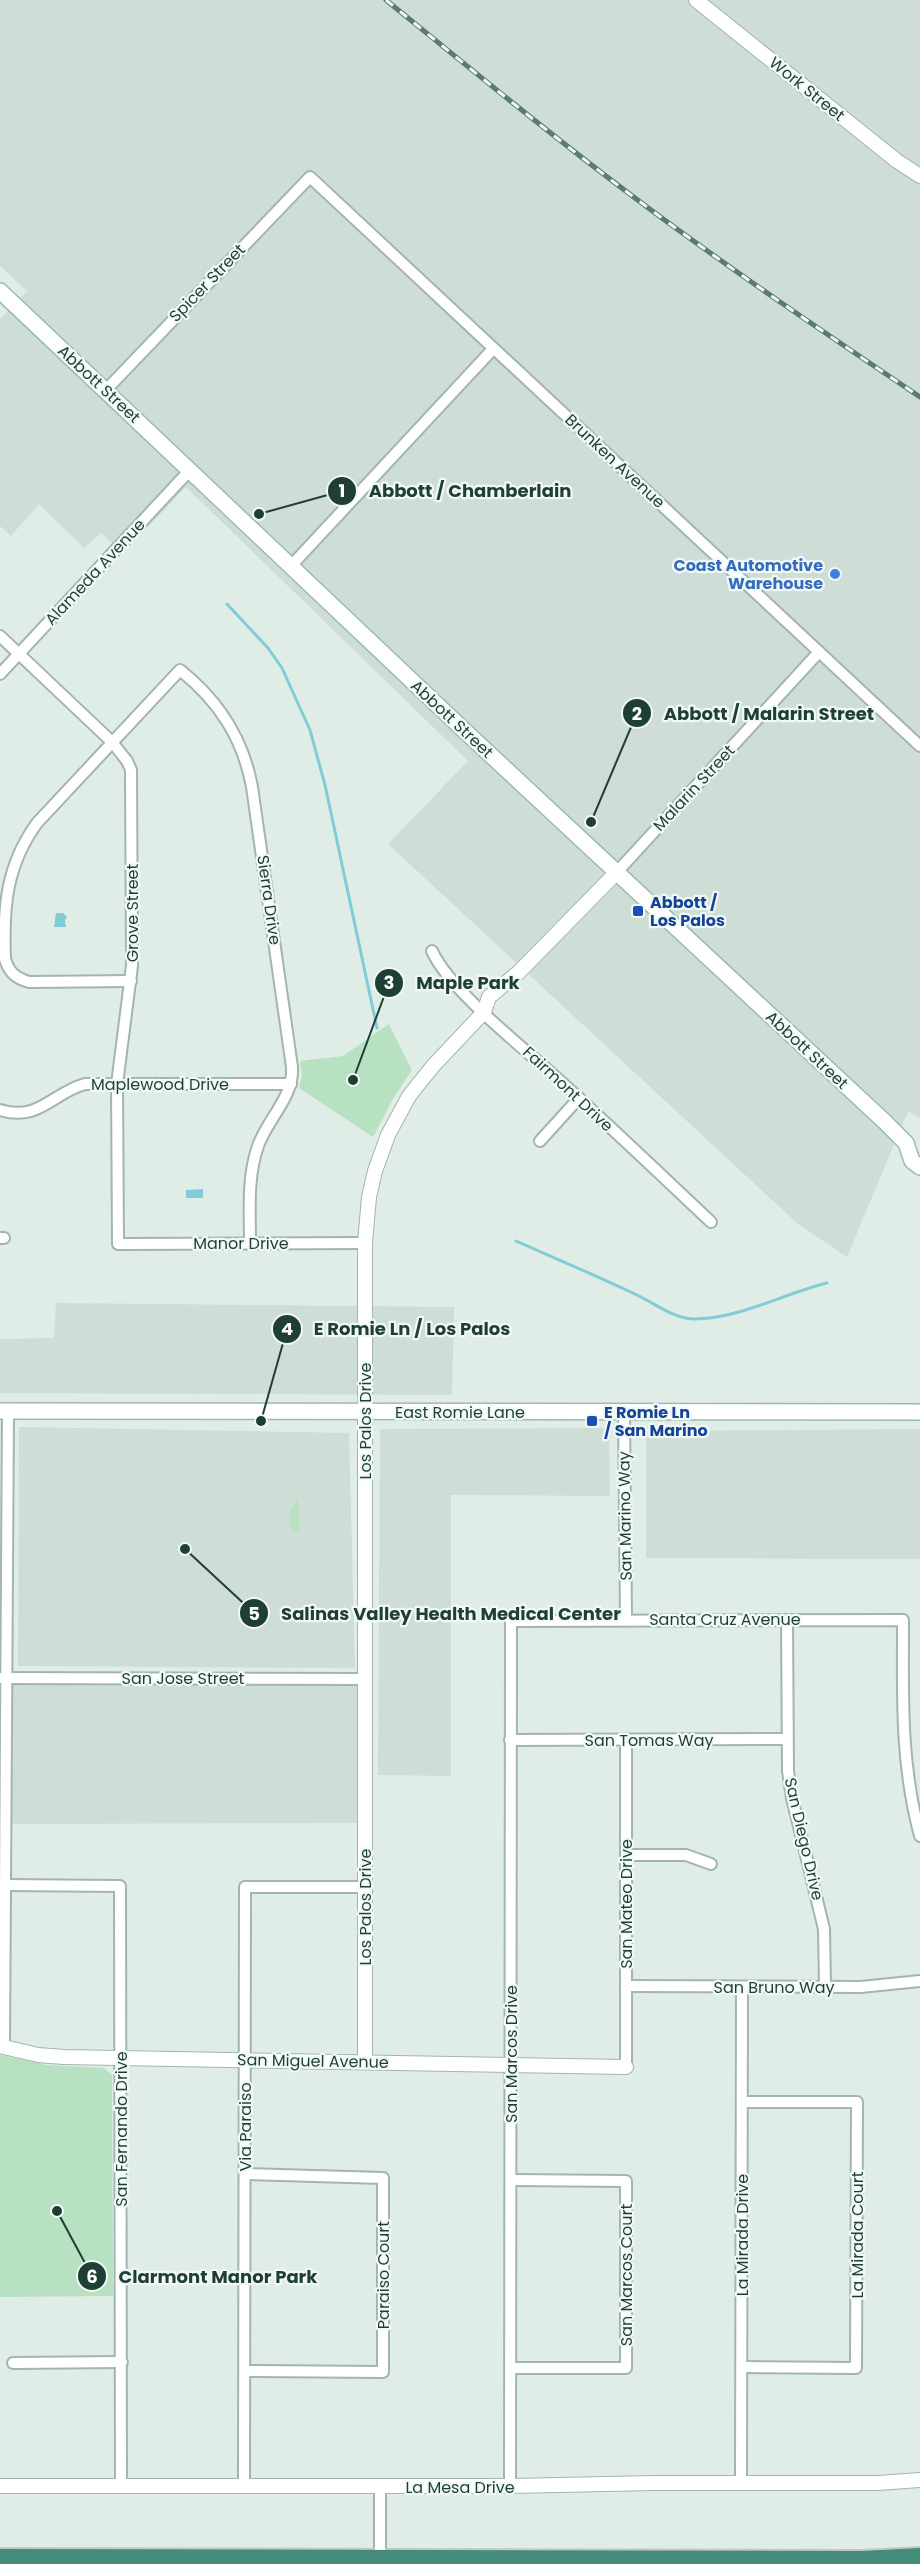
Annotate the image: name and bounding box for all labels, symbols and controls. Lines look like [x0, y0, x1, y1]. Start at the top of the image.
street label: Work Street [764, 51, 850, 127]
street label: Spicer Street [164, 239, 250, 327]
street label: Abbott Street [53, 340, 146, 428]
street label: Brunken Avenue [560, 409, 670, 513]
callout: Abbott / Chamberlain [327, 473, 584, 509]
text: 1 [339, 478, 345, 503]
text: Abbott / Chamberlain [369, 478, 571, 503]
street label: Alameda Avenue [40, 514, 150, 630]
place label: Coast Automotive Warehouse [673, 554, 823, 595]
marker: Coast Automotive Warehouse [828, 567, 842, 581]
street label: Abbott Street [406, 675, 499, 763]
callout: Abbott / Malarin Street [622, 695, 886, 731]
text: 2 [632, 701, 642, 726]
text: Abbott / Malarin Street [664, 701, 874, 726]
street label: Malarin Street [648, 740, 740, 836]
street label: Sierra Drive [251, 854, 287, 946]
street label: Grove Street [121, 863, 144, 962]
place label: Abbott / Los Palos [650, 891, 725, 932]
marker: Abbott / Los Palos [631, 904, 645, 918]
callout: Maple Park [374, 965, 531, 1001]
text: 3 [384, 970, 394, 995]
text: Maple Park [416, 970, 521, 995]
street label: Abbott Street [761, 1006, 854, 1094]
street label: Fairmont Drive [518, 1041, 618, 1137]
street label: Maplewood Drive [91, 1073, 229, 1096]
street label: Manor Drive [193, 1232, 289, 1255]
callout: E Romie Ln / Los Palos [272, 1311, 523, 1347]
text: 4 [281, 1316, 293, 1341]
text: E Romie Ln / Los Palos [314, 1316, 510, 1341]
street label: Los Palos Drive [354, 1363, 377, 1479]
street label: East Romie Lane [395, 1401, 525, 1424]
place label: E Romie Ln / San Marino [604, 1401, 708, 1442]
marker: E Romie Ln / San Marino [585, 1414, 599, 1428]
street label: San Marino Way [612, 1451, 638, 1581]
callout: Salinas Valley Health Medical Center [239, 1595, 633, 1631]
text: 5 [248, 1601, 260, 1626]
text: Salinas Valley Health Medical Center [281, 1601, 621, 1626]
street label: Santa Cruz Avenue [649, 1608, 801, 1631]
street label: San Jose Street [122, 1667, 245, 1690]
street label: San Tomas Way [585, 1729, 713, 1752]
street label: San Diego Drive [779, 1775, 829, 1903]
street label: San Mateo Drive [615, 1839, 638, 1969]
street label: Los Palos Drive [354, 1849, 377, 1965]
street label: San Bruno Way [714, 1976, 834, 1999]
street label: San Marcos Drive [500, 1985, 523, 2123]
street label: San Miguel Avenue [237, 2048, 389, 2074]
street label: San Fernando Drive [110, 2051, 133, 2207]
street label: Via Paraiso [234, 2082, 257, 2172]
street label: La Mirada Court [846, 2171, 869, 2299]
street label: La Mirada Drive [731, 2174, 754, 2296]
street label: San Marcos Court [615, 2204, 638, 2346]
street label: Paraiso Court [372, 2221, 395, 2329]
callout: Clarmont Manor Park [77, 2258, 329, 2294]
text: 6 [86, 2264, 98, 2289]
text: Clarmont Manor Park [119, 2264, 318, 2289]
street label: La Mesa Drive [405, 2476, 515, 2499]

